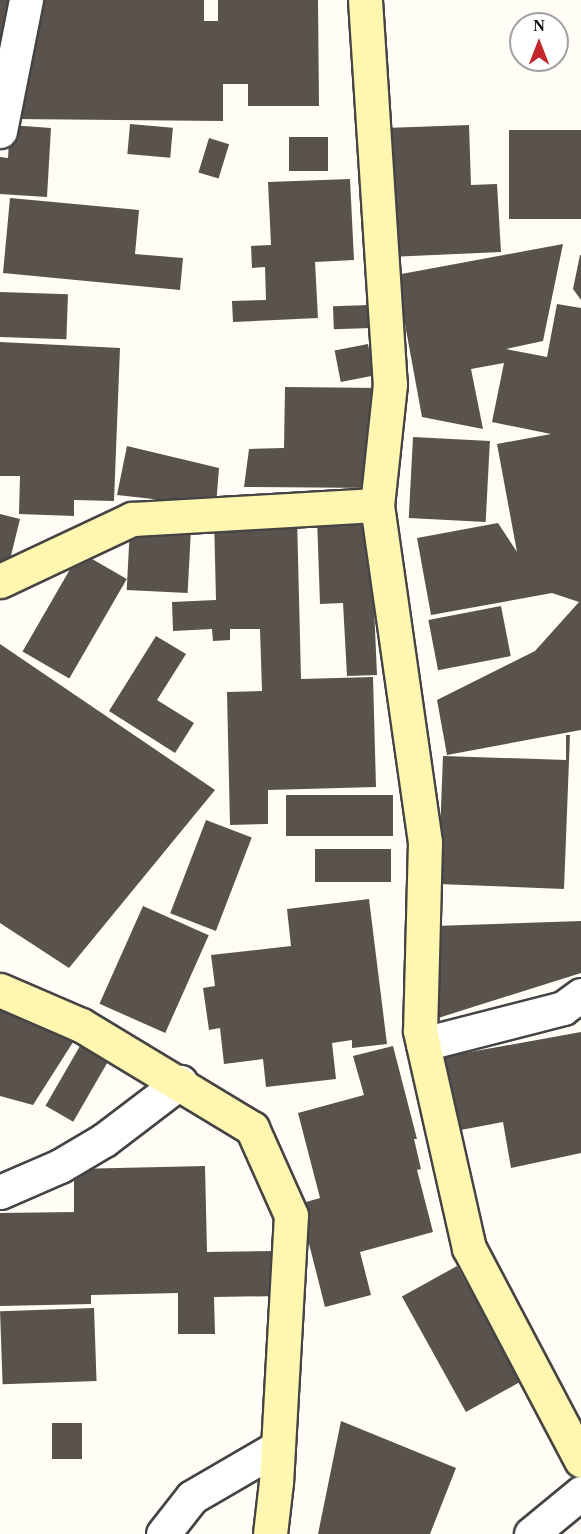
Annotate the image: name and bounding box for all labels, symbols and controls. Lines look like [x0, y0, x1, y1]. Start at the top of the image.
north arrow [509, 12, 569, 72]
text: N [533, 17, 545, 34]

